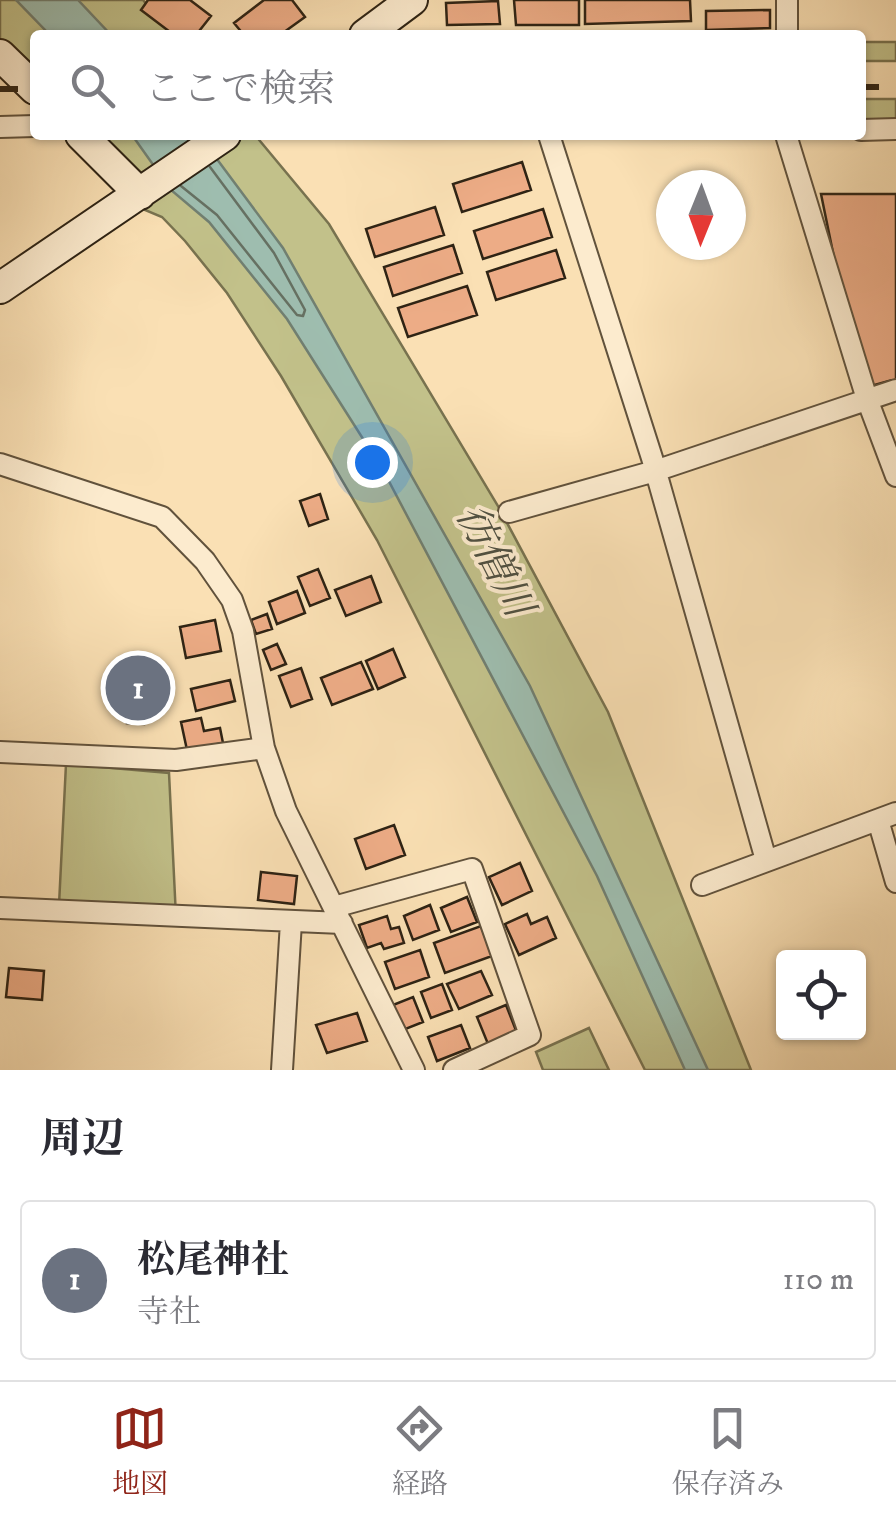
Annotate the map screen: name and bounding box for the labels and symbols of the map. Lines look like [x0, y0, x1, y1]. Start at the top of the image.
north arrow [656, 170, 746, 260]
your location [347, 437, 398, 488]
water label: 彷僧川 [443, 496, 544, 629]
pin: 1 [106, 650, 170, 726]

